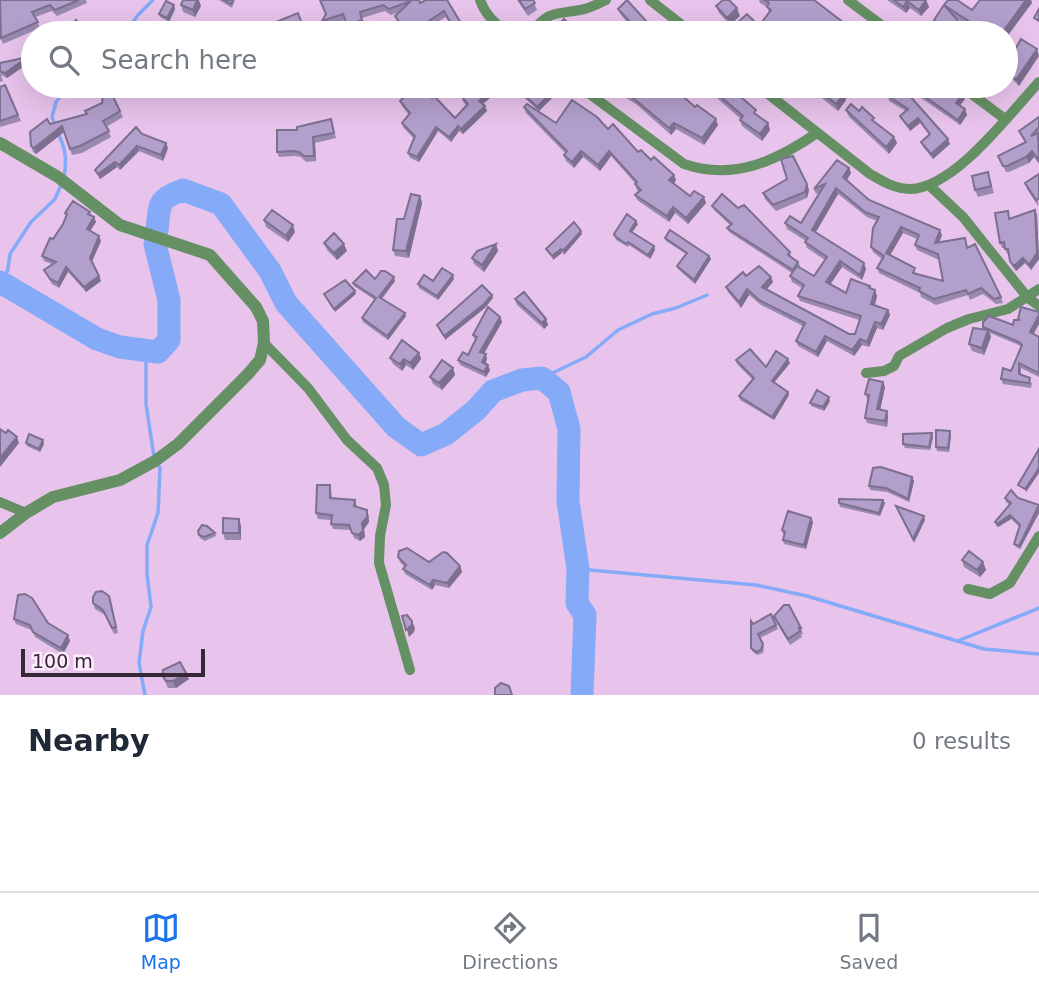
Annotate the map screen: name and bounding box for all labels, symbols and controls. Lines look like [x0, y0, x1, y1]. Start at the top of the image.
search box [21, 21, 1018, 98]
icon: search [45, 41, 83, 79]
text: Search here [101, 45, 257, 75]
scale bar [21, 646, 205, 678]
text: 100 m [32, 650, 93, 672]
text: Nearby [28, 723, 150, 758]
text: 0 results [912, 728, 1011, 754]
tab: Map [141, 909, 181, 973]
tab: Directions [462, 909, 558, 973]
tab: Saved [840, 909, 898, 973]

